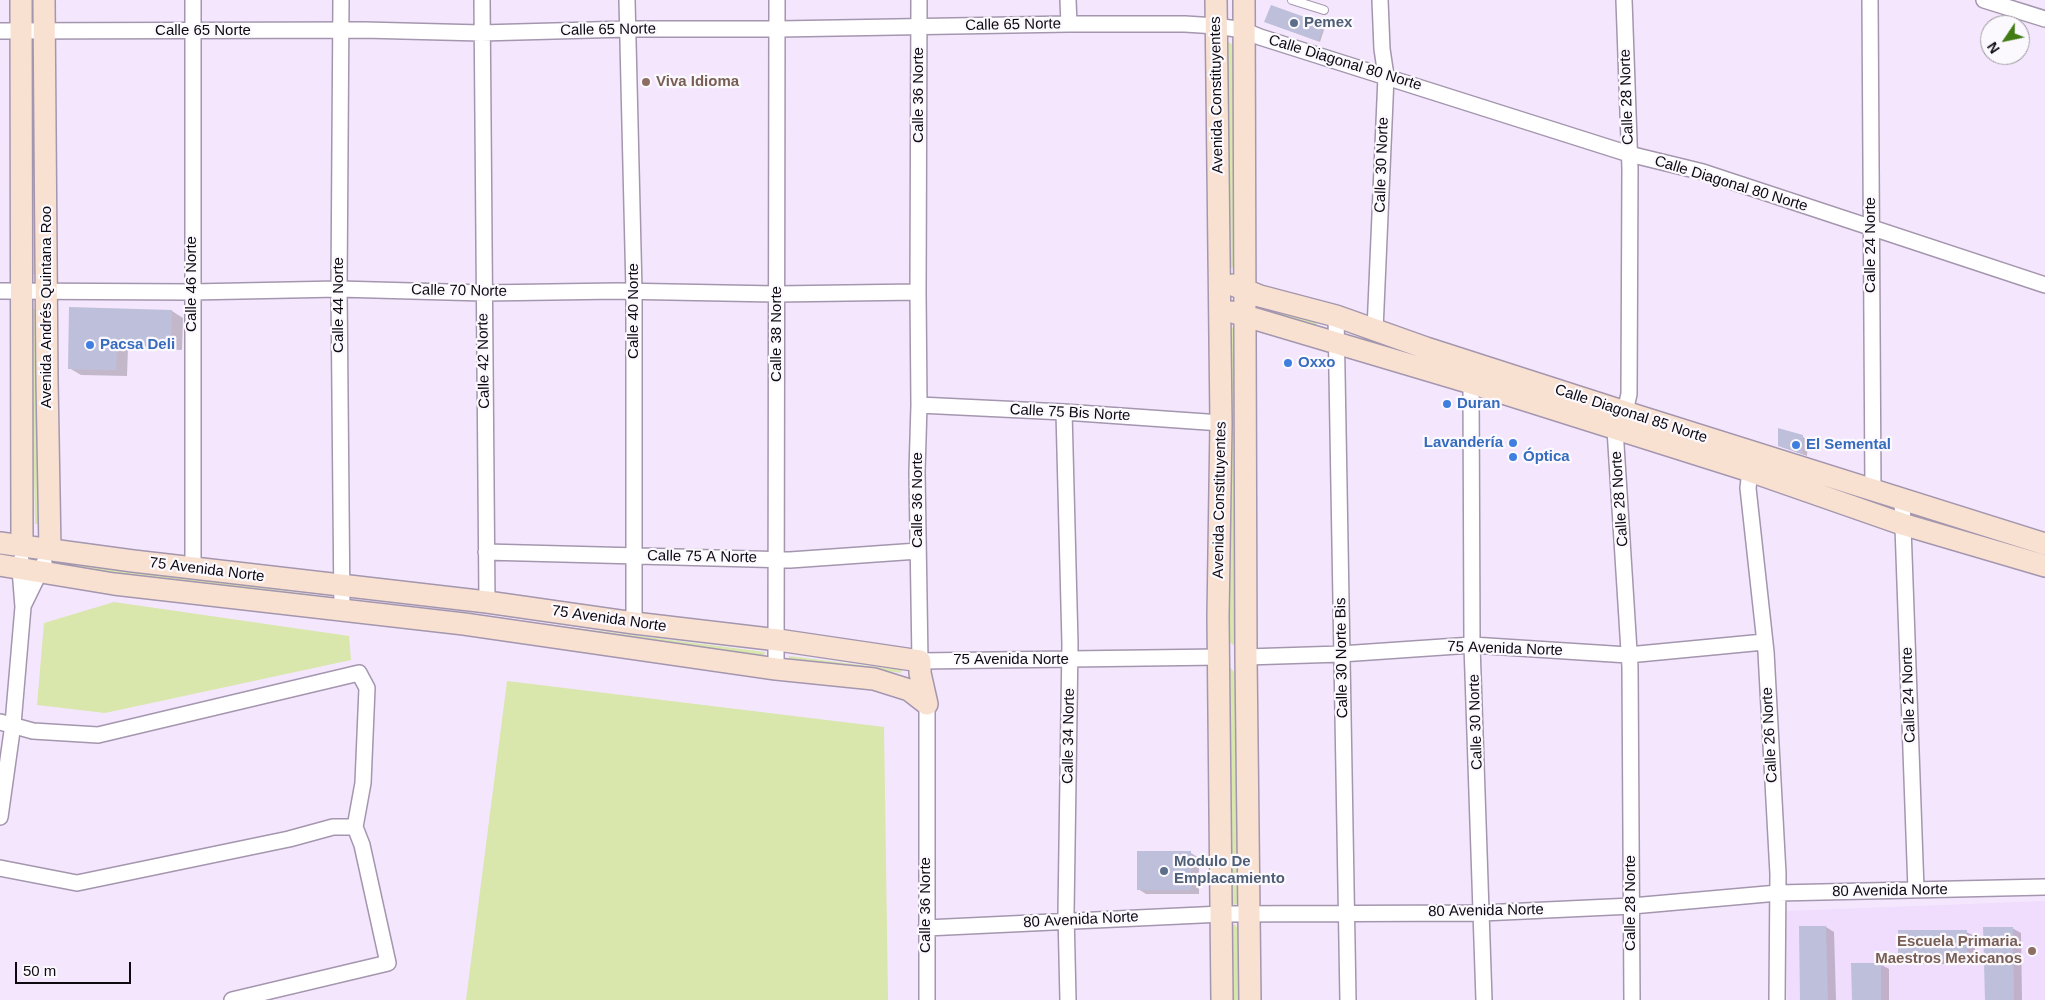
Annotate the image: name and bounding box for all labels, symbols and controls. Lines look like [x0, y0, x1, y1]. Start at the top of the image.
place label: Pemex [1304, 14, 1352, 32]
street label: Calle 65 Norte [965, 15, 1061, 35]
north arrow [1980, 15, 2030, 65]
street label: Avenida Constituyentes [1207, 16, 1227, 174]
marker: Pemex [1288, 17, 1300, 29]
street label: Calle 65 Norte [560, 20, 656, 40]
street label: Calle 65 Norte [155, 22, 251, 40]
street label: Calle Diagonal 80 Norte [1266, 31, 1424, 95]
text: N [1984, 39, 2003, 56]
street label: Calle 36 Norte [910, 47, 928, 143]
street label: Calle 28 Norte [1616, 49, 1638, 145]
place label: Viva Idioma [656, 73, 739, 91]
marker: Viva Idioma [640, 76, 652, 88]
street label: Calle 30 Norte [1371, 117, 1393, 213]
street label: Calle Diagonal 80 Norte [1652, 152, 1810, 216]
street label: Calle 24 Norte [1862, 197, 1880, 293]
street label: Avenida Andrés Quintana Roo [38, 206, 56, 408]
street label: Calle 46 Norte [183, 236, 201, 332]
street label: Calle 44 Norte [330, 257, 348, 353]
street label: Calle 40 Norte [625, 263, 643, 359]
street label: Calle 70 Norte [411, 281, 507, 301]
street label: Calle 38 Norte [768, 286, 786, 382]
street label: Calle 42 Norte [474, 313, 494, 409]
place label: Pacsa Deli [100, 336, 175, 354]
marker: Pacsa Deli [84, 339, 96, 351]
place label: Oxxo [1298, 354, 1336, 372]
marker: Oxxo [1282, 357, 1294, 369]
street label: Calle Diagonal 85 Norte [1552, 381, 1710, 447]
place label: Duran [1457, 395, 1500, 413]
marker: Duran [1441, 398, 1453, 410]
street label: Calle 75 Bis Norte [1009, 401, 1131, 425]
street label: Avenida Constituyentes [1210, 421, 1230, 579]
place label: Lavandería [1424, 434, 1503, 452]
place label: El Semental [1806, 436, 1891, 454]
marker: Lavandería [1507, 437, 1519, 449]
marker: El Semental [1790, 439, 1802, 451]
place label: Óptica [1523, 448, 1570, 466]
marker: Óptica [1507, 451, 1519, 463]
street label: Calle 28 Norte [1608, 451, 1632, 547]
street label: Calle 36 Norte [909, 452, 927, 548]
street label: Calle 75 A Norte [647, 547, 757, 567]
street label: 75 Avenida Norte [149, 554, 265, 586]
street label: Calle 30 Norte Bis [1332, 597, 1352, 719]
street label: 75 Avenida Norte [550, 602, 668, 636]
street label: 75 Avenida Norte [1447, 638, 1563, 660]
street label: Calle 24 Norte [1898, 647, 1920, 743]
street label: 75 Avenida Norte [953, 651, 1069, 669]
street label: Calle 30 Norte [1465, 674, 1487, 770]
street label: Calle 26 Norte [1759, 687, 1781, 783]
street label: Calle 34 Norte [1059, 688, 1079, 784]
place label: Modulo De Emplacamiento [1174, 853, 1285, 888]
street label: Calle 28 Norte [1622, 855, 1640, 951]
street label: Calle 36 Norte [917, 857, 935, 953]
marker: Modulo De Emplacamiento [1158, 865, 1170, 877]
street label: 80 Avenida Norte [1832, 881, 1948, 901]
street label: 80 Avenida Norte [1428, 901, 1544, 921]
street label: 80 Avenida Norte [1023, 908, 1139, 932]
place label: Escuela Primaria. Maestros Mexicanos [1875, 933, 2022, 968]
marker: Escuela Primaria. Maestros Mexicanos [2026, 945, 2038, 957]
scale bar [18, 952, 134, 984]
text: 50 m [23, 962, 56, 979]

